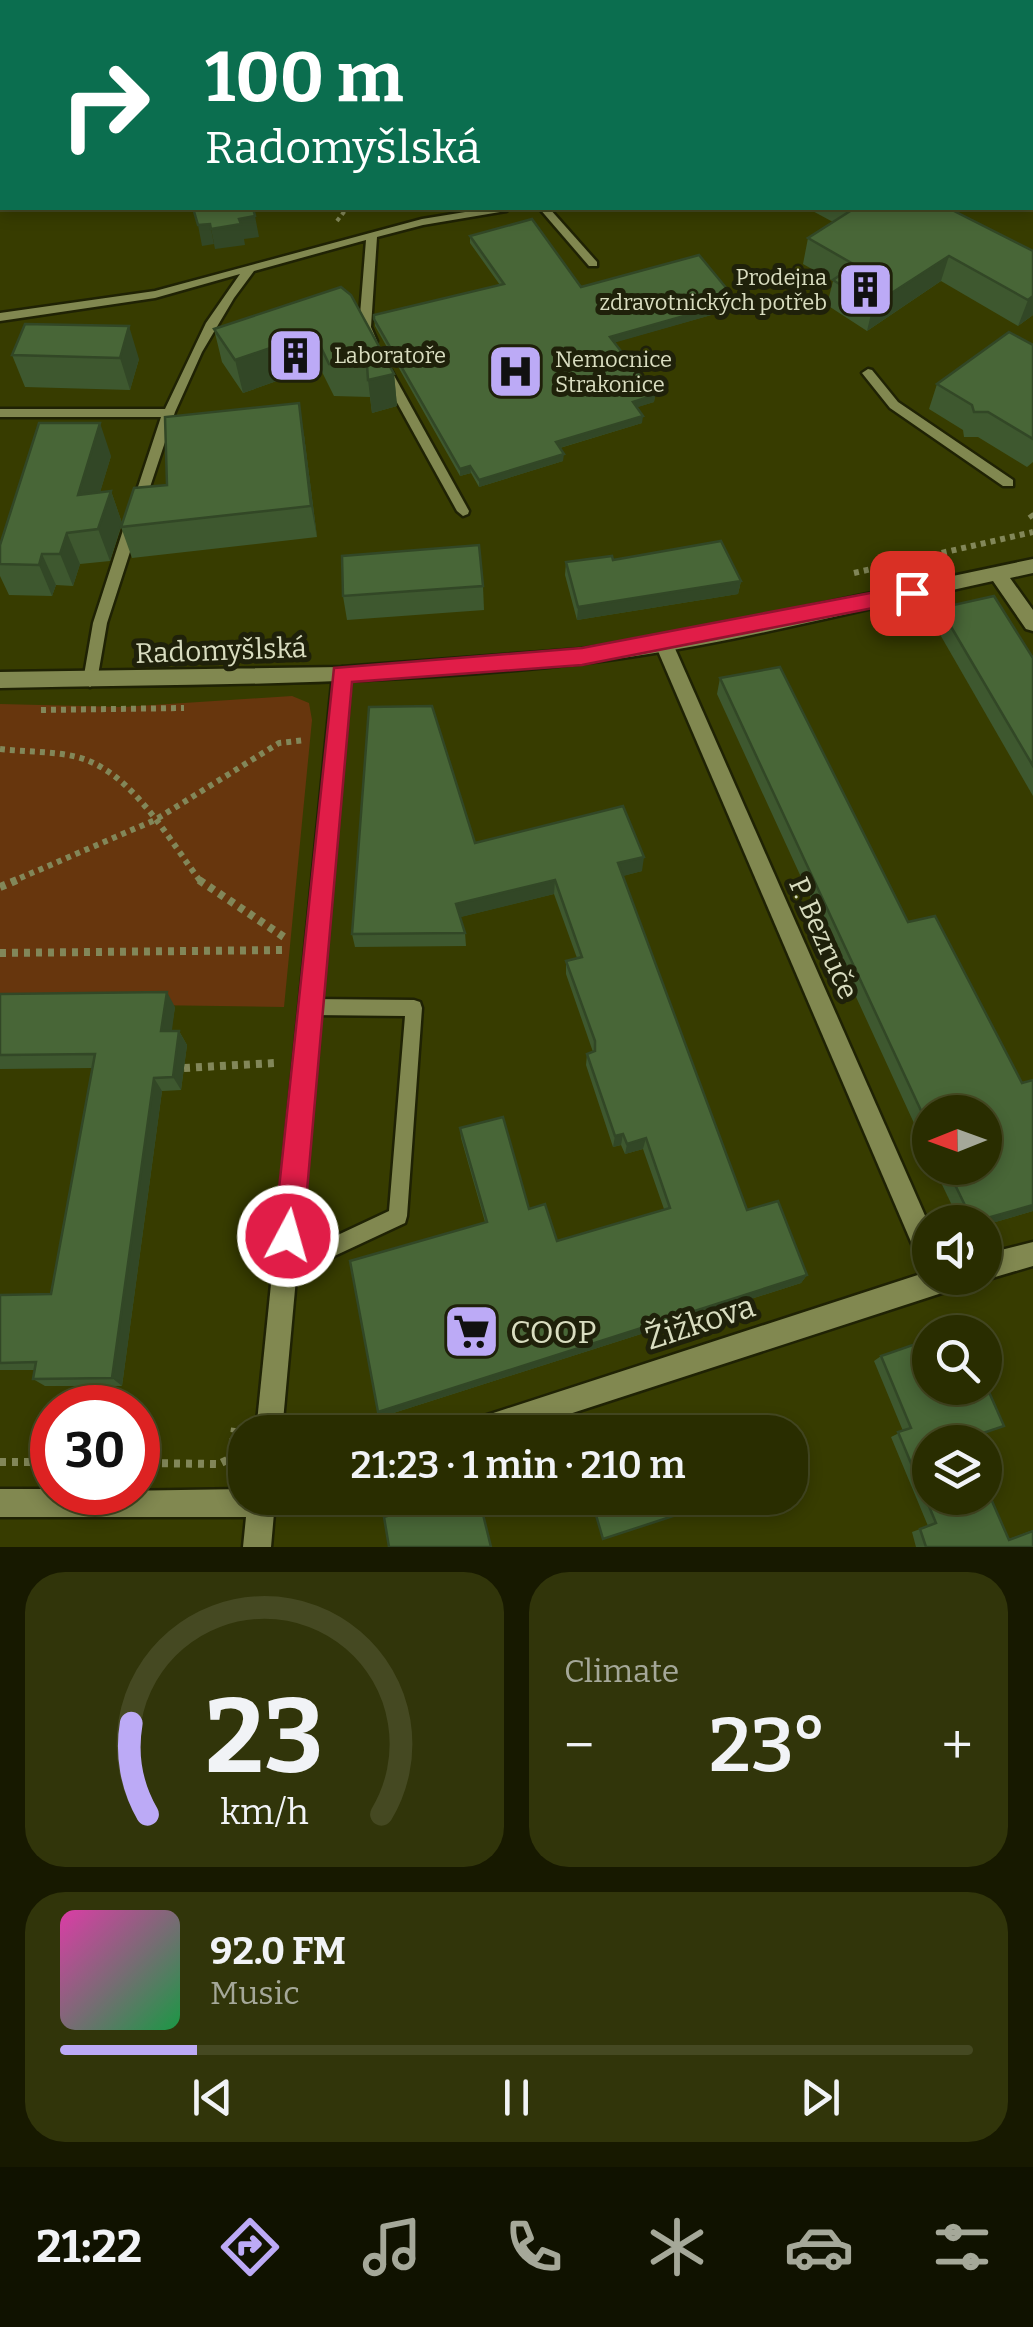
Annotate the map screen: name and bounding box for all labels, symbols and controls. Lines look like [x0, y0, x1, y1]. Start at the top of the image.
text: 100 m [205, 36, 404, 120]
icon: right [40, 40, 170, 170]
text: Radomyšlská [205, 121, 481, 175]
building icon: Prodejna zdravotnických potřeb [836, 260, 896, 320]
place label: Prodejna zdravotnických potřeb [599, 264, 827, 316]
building icon: Laboratoře [265, 325, 325, 385]
place label: Laboratoře [334, 342, 446, 369]
hospital icon: Nemocnice Strakonice [486, 342, 546, 402]
place label: Nemocnice Strakonice [555, 346, 672, 398]
pin [870, 551, 955, 636]
icon: arrive [885, 566, 940, 621]
street label: Radomyšlská [135, 631, 307, 670]
street label: P. Bezruče [782, 872, 865, 1004]
north arrow [912, 1095, 1002, 1185]
map controls [912, 1095, 1002, 1515]
position arrow [236, 1184, 340, 1288]
button: sound [912, 1205, 1002, 1295]
street label: Žižkova [640, 1287, 760, 1357]
supermarket icon: COOP [441, 1302, 501, 1362]
place label: COOP [510, 1313, 597, 1351]
button: search [912, 1315, 1002, 1405]
speed limit sign: 30 [30, 1385, 160, 1515]
button: layers [912, 1425, 1002, 1515]
text: 21:23 · 1 min · 210 m [351, 1442, 685, 1488]
text: Climate [564, 1652, 679, 1690]
text: 23 [205, 1675, 324, 1800]
text: 23° [709, 1701, 827, 1791]
text: − [564, 1713, 594, 1779]
text: + [942, 1713, 973, 1779]
text: km/h [220, 1791, 309, 1833]
text: 92.0 FM [210, 1928, 346, 1974]
text: Music [210, 1974, 300, 2012]
icon: previous [185, 2070, 240, 2125]
icon: pause [489, 2070, 544, 2125]
icon: next [793, 2070, 848, 2125]
icon: directions [215, 2212, 285, 2282]
icon: music [357, 2212, 427, 2282]
icon: phone [499, 2212, 569, 2282]
icon: climate [642, 2212, 712, 2282]
icon: car [784, 2212, 854, 2282]
icon: filters [927, 2212, 997, 2282]
text: 21:22 [36, 2220, 142, 2274]

